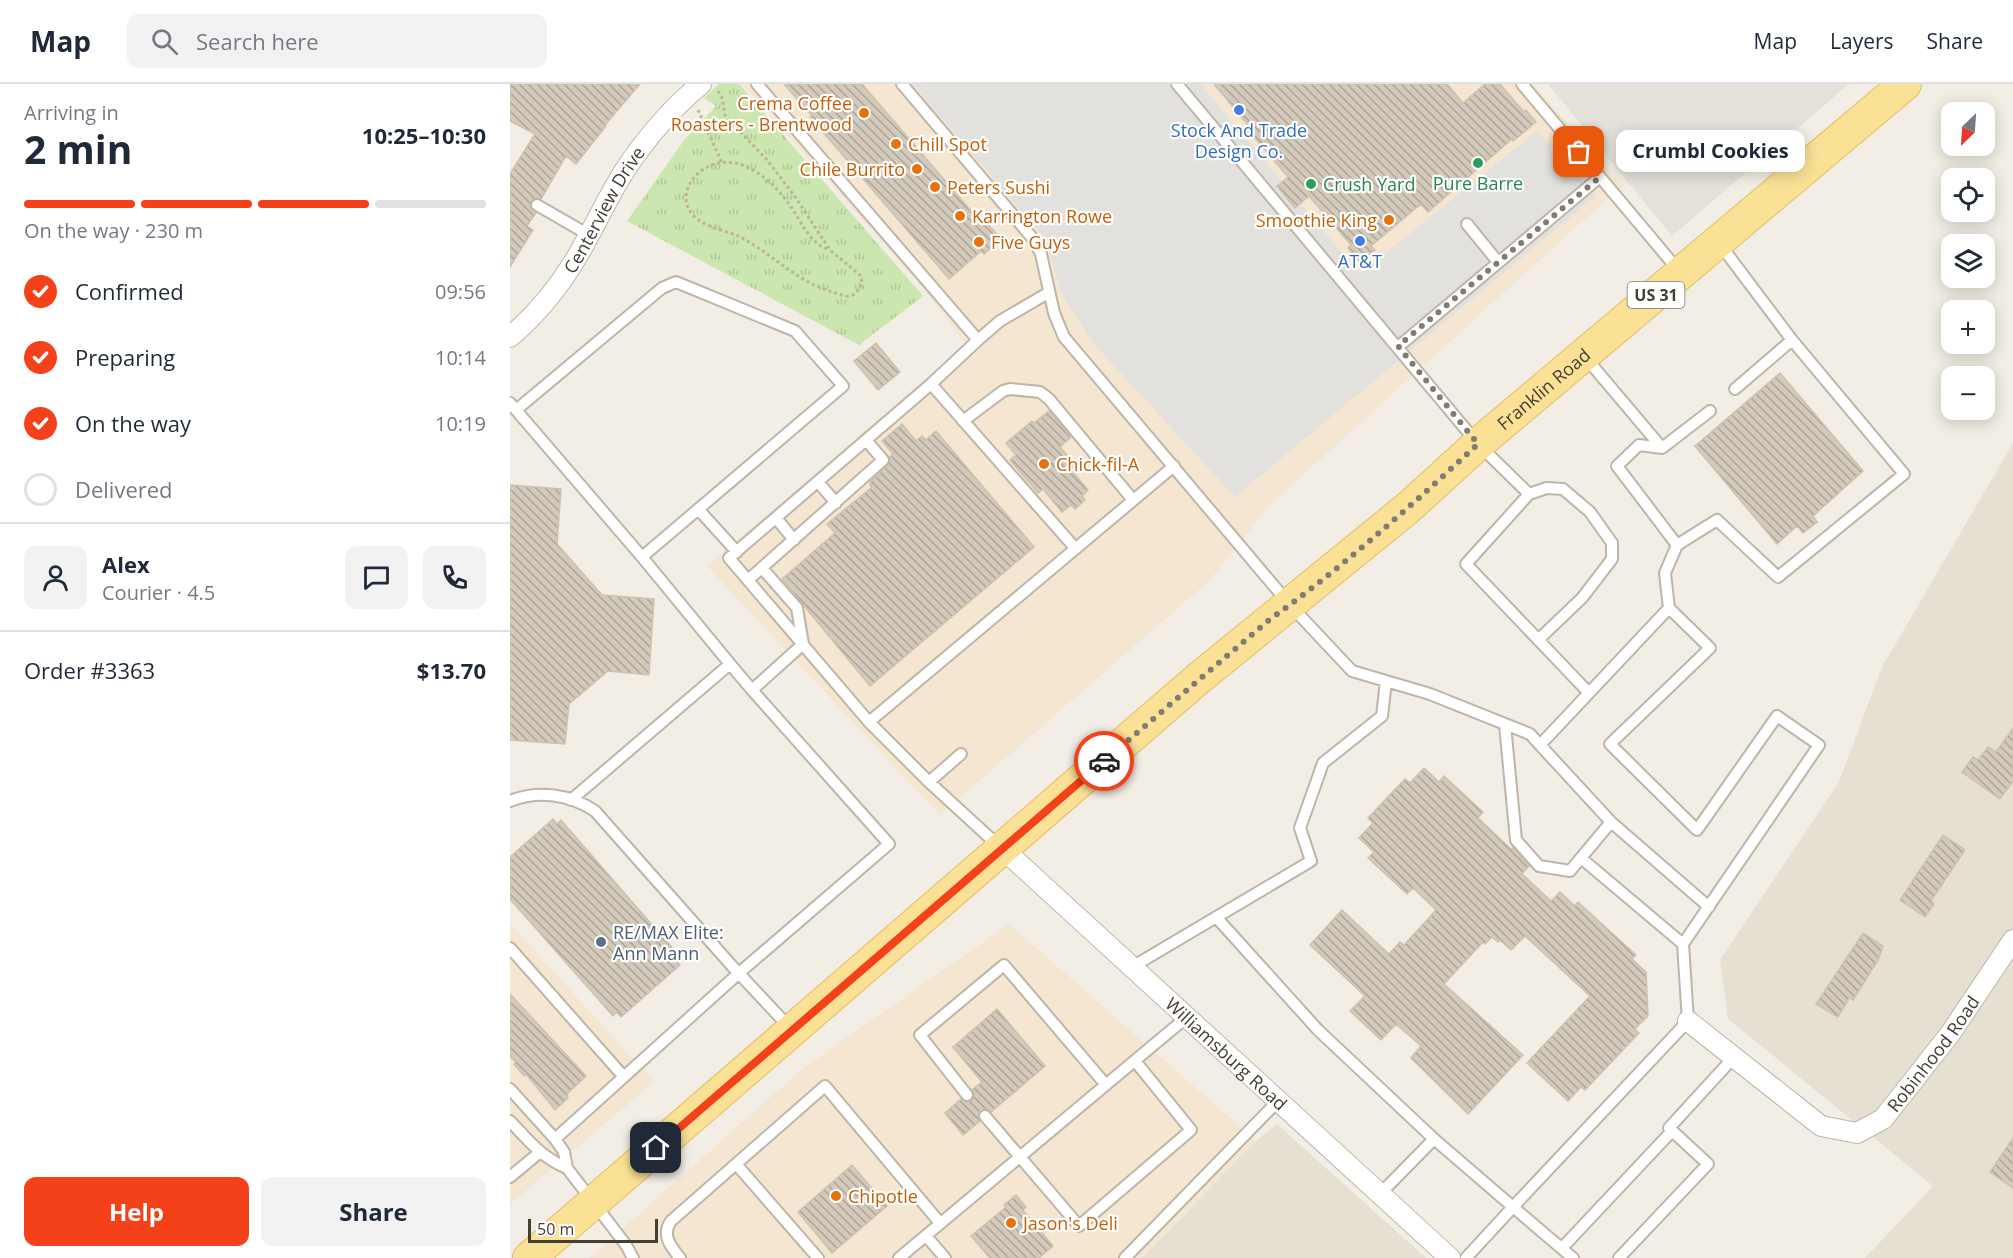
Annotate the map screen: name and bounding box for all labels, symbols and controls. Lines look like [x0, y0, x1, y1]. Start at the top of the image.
search box [127, 14, 547, 68]
text: Map [30, 22, 91, 60]
icon: search [148, 25, 181, 58]
text: Search here [196, 26, 319, 56]
text: Map [1754, 27, 1797, 55]
text: Layers [1830, 27, 1894, 55]
text: Share [1927, 27, 1983, 55]
place label: Crema Coffee Roasters - Brentwood [671, 91, 852, 136]
text: Arriving in [24, 99, 119, 126]
north arrow [1941, 102, 1995, 156]
map controls [1941, 102, 1995, 420]
marker: Stock And Trade Design Co. [1232, 103, 1246, 117]
marker: Crema Coffee Roasters - Brentwood [857, 106, 871, 120]
place label: Stock And Trade Design Co. [1171, 118, 1307, 163]
text: 10:25–10:30 [362, 120, 486, 150]
text: 2 min [24, 122, 132, 175]
pin [1553, 126, 1604, 177]
callout: Crumbl Cookies [1615, 131, 1804, 173]
place label: Chill Spot [908, 132, 987, 156]
icon: bag [1562, 135, 1595, 168]
marker: Chill Spot [889, 137, 903, 151]
text: Crumbl Cookies [1632, 137, 1789, 164]
street label: Centerview Drive [558, 141, 650, 278]
marker: Pure Barre [1471, 156, 1485, 170]
place label: Chile Burrito [800, 157, 905, 181]
marker: Chile Burrito [910, 162, 924, 176]
button: locate [1941, 168, 1995, 222]
place label: Pure Barre [1433, 171, 1523, 195]
place label: Crush Yard [1323, 172, 1415, 196]
place label: Peters Sushi [947, 175, 1050, 199]
marker: Crush Yard [1304, 177, 1318, 191]
marker: Peters Sushi [928, 180, 942, 194]
place label: Karrington Rowe [972, 204, 1112, 228]
place label: Smoothie King [1256, 208, 1377, 232]
marker: Karrington Rowe [953, 209, 967, 223]
marker: Smoothie King [1382, 213, 1396, 227]
text: On the way · 230 m [24, 217, 203, 244]
place label: Five Guys [991, 230, 1070, 254]
marker: AT&T [1353, 234, 1367, 248]
button: layers [1941, 234, 1995, 288]
marker: Five Guys [972, 235, 986, 249]
place label: AT&T [1338, 249, 1382, 273]
icon: check [24, 275, 57, 308]
text: Confirmed [75, 276, 184, 306]
text: 09:56 [435, 278, 486, 305]
road number: US 31 [1628, 282, 1684, 308]
button: + [1941, 300, 1995, 354]
icon: check [24, 341, 57, 374]
text: Preparing [75, 342, 175, 372]
street label: Franklin Road [1492, 343, 1595, 435]
text: 10:14 [435, 344, 486, 371]
button: − [1941, 366, 1995, 420]
icon: check [24, 407, 57, 440]
text: On the way [75, 408, 191, 438]
text: 10:19 [435, 410, 486, 437]
place label: Chick-fil-A [1056, 452, 1140, 476]
marker: Chick-fil-A [1037, 457, 1051, 471]
text: Delivered [75, 474, 173, 504]
button: person [24, 546, 87, 609]
button: chat [345, 546, 408, 609]
button: phone [423, 546, 486, 609]
text: Alex [102, 549, 150, 579]
text: Courier · 4.5 [102, 579, 215, 606]
text: Order #3363 [24, 655, 155, 685]
text: $13.70 [417, 655, 486, 685]
courier [1074, 731, 1134, 791]
icon: car [1088, 745, 1121, 778]
place label: RE/MAX Elite: Ann Mann [613, 920, 724, 965]
marker: RE/MAX Elite: Ann Mann [594, 935, 608, 949]
street label: Robinhood Road [1881, 991, 1985, 1117]
street label: Williamsburg Road [1161, 992, 1293, 1115]
pin [630, 1122, 681, 1173]
icon: home [639, 1131, 672, 1164]
button: Help [24, 1177, 249, 1246]
button: Share [261, 1177, 486, 1246]
place label: Chipotle [848, 1184, 918, 1208]
marker: Chipotle [829, 1189, 843, 1203]
place label: Jason's Deli [1021, 1211, 1118, 1235]
scale bar [528, 1216, 658, 1244]
marker: Jason's Deli [1004, 1216, 1018, 1230]
text: 50 m [537, 1218, 574, 1240]

